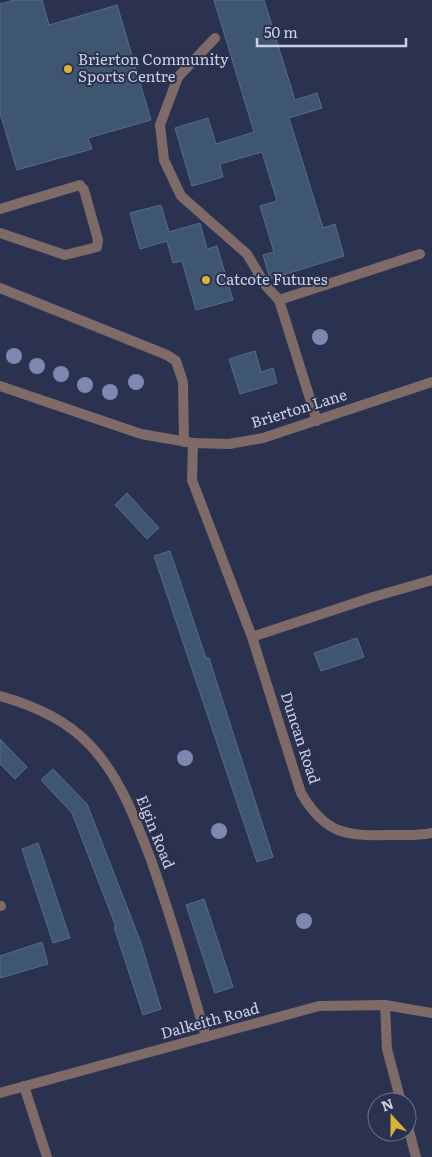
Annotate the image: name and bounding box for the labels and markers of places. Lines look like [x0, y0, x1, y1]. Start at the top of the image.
place label: Brierton Community Sports Centre [78, 47, 229, 87]
marker: Brierton Community Sports Centre [62, 63, 74, 75]
place label: Catcote Futures [216, 267, 328, 290]
marker: Catcote Futures [200, 274, 212, 286]

